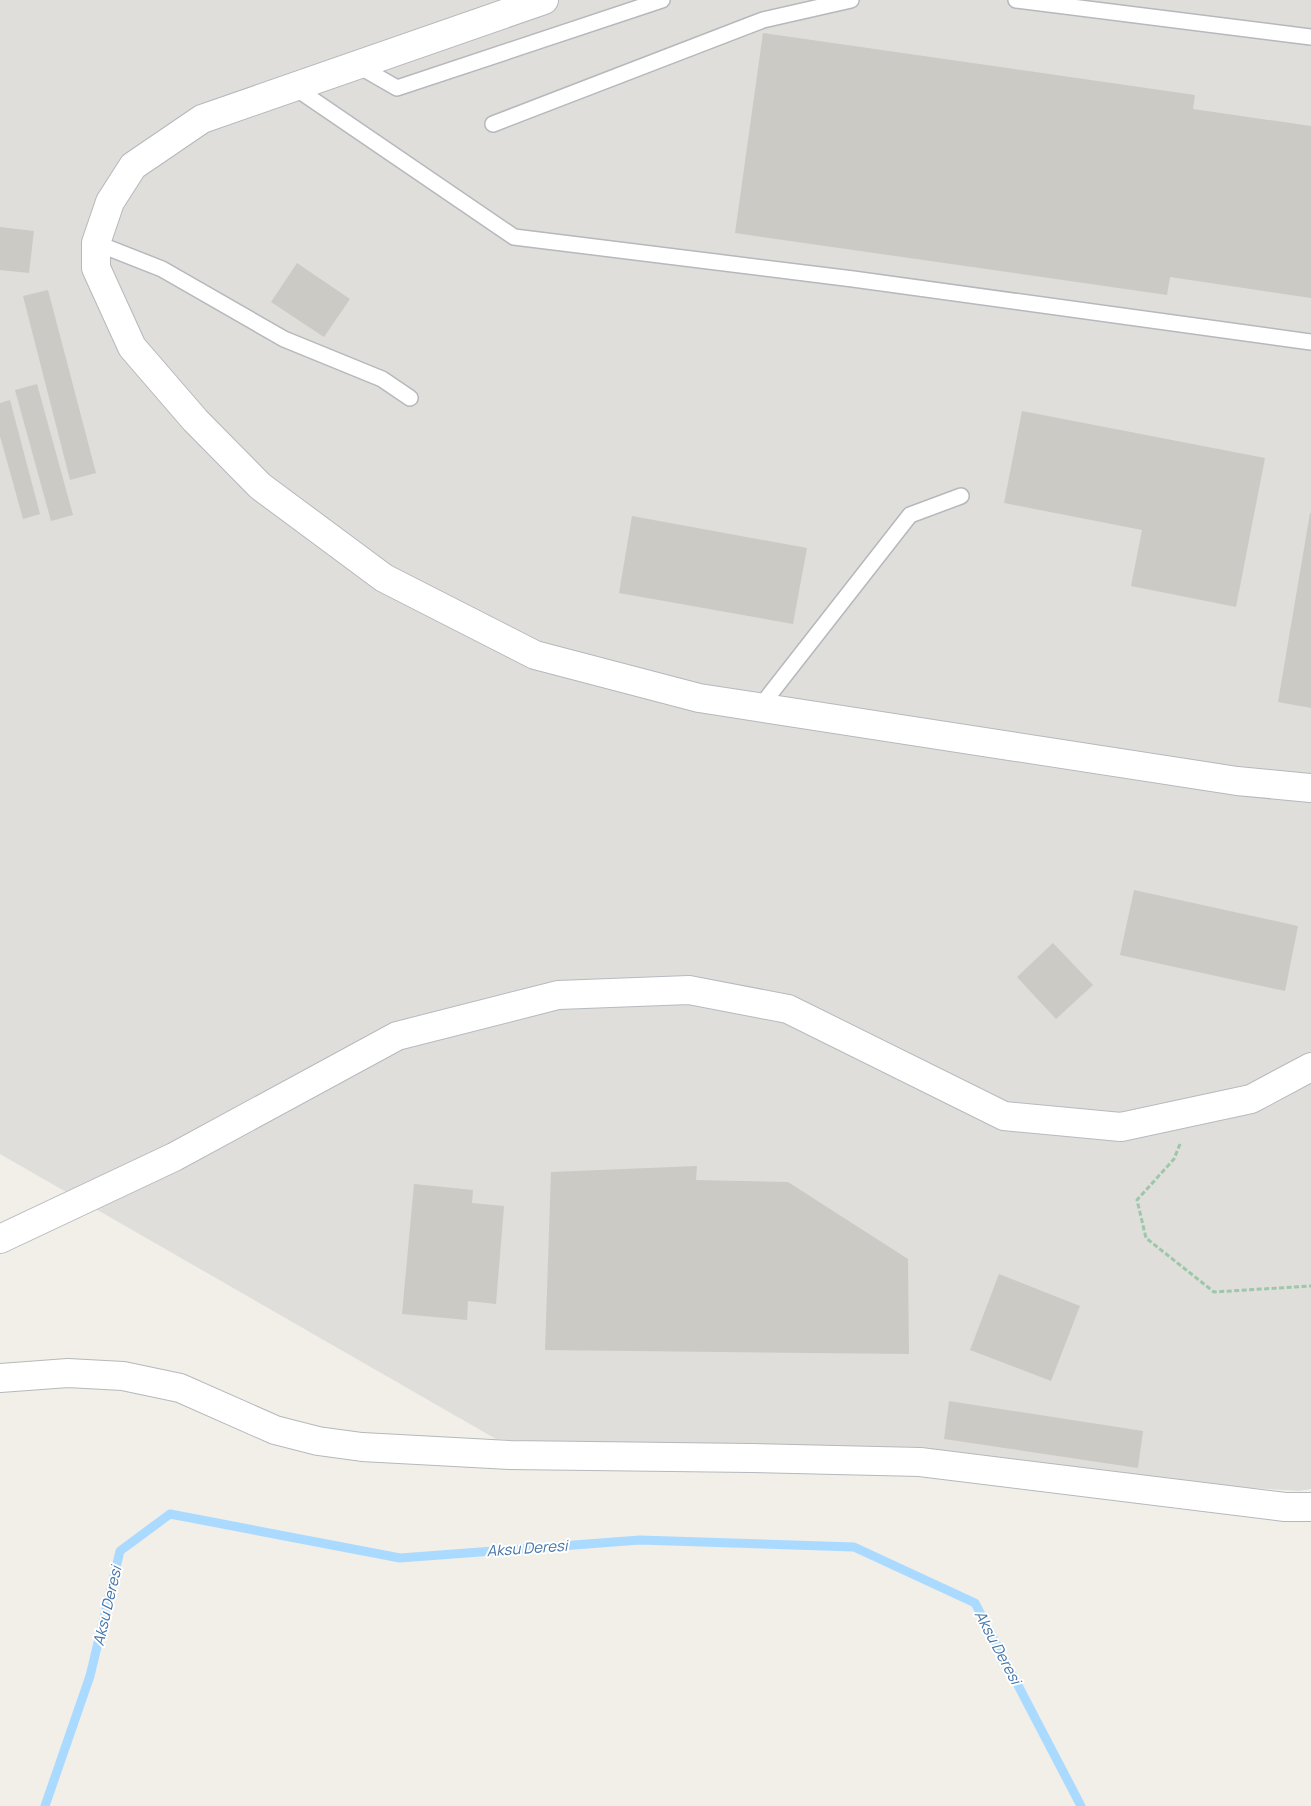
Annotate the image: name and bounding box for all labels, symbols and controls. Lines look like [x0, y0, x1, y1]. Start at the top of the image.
water label: Aksu Deresi [486, 1535, 571, 1561]
water label: Aksu Deresi [88, 1562, 127, 1648]
water label: Aksu Deresi [970, 1606, 1027, 1690]

